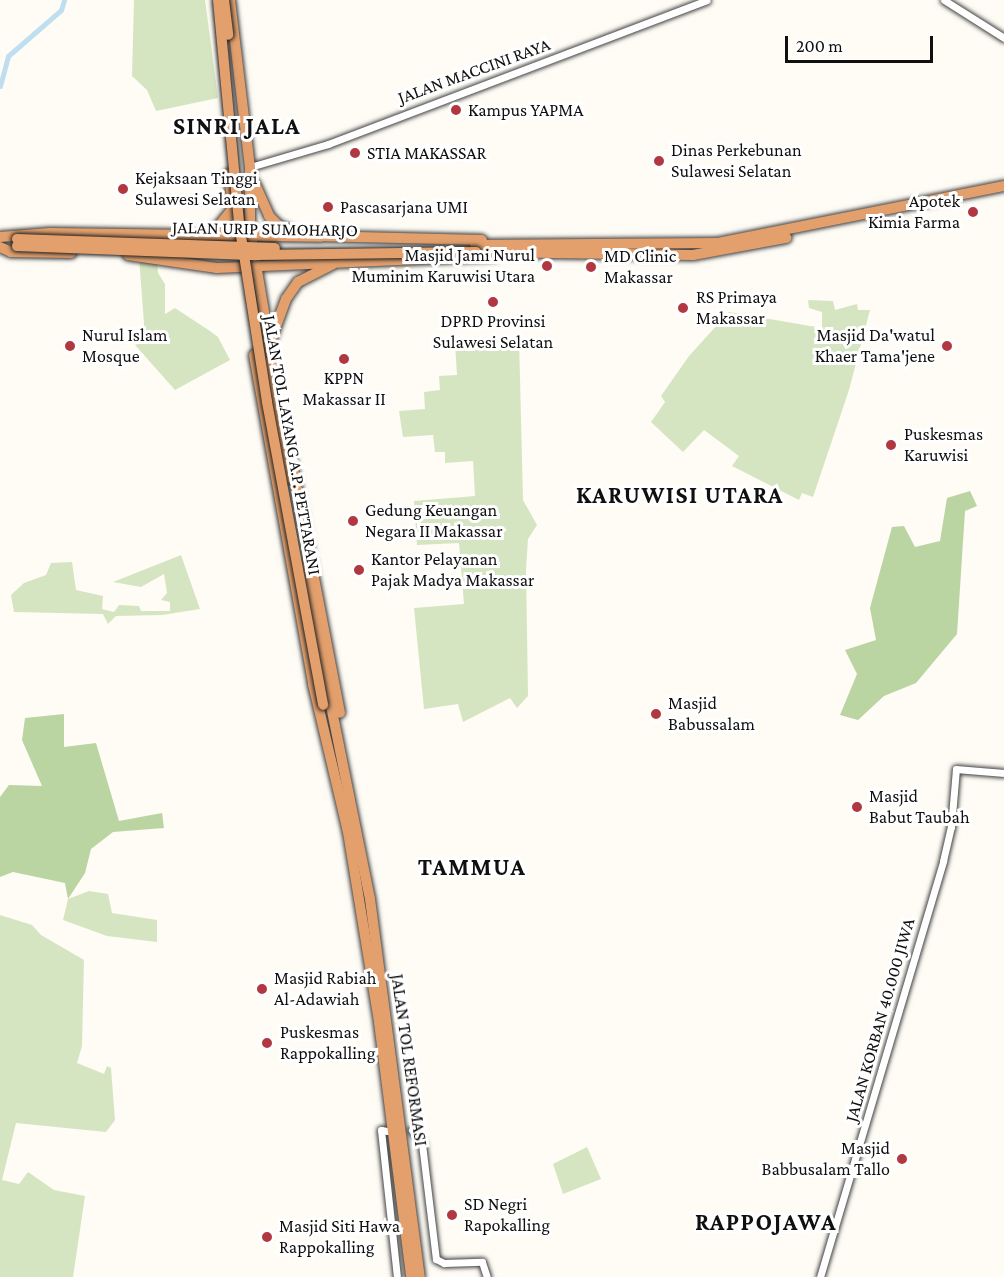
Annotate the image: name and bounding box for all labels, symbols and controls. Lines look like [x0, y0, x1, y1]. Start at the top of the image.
scale bar [788, 24, 936, 62]
street label: JALAN MACCINI RAYA [395, 33, 553, 109]
text: 200 m [796, 36, 843, 56]
place label: Kampus YAPMA [468, 99, 584, 121]
marker: Kampus YAPMA [449, 103, 463, 117]
district label: SINRI JALA [173, 112, 301, 140]
place label: Dinas Perkebunan Sulawesi Selatan [671, 140, 802, 182]
place label: STIA MAKASSAR [367, 142, 487, 164]
marker: STIA MAKASSAR [348, 146, 362, 160]
marker: Dinas Perkebunan Sulawesi Selatan [652, 154, 666, 168]
place label: Kejaksaan Tinggi Sulawesi Selatan [135, 168, 257, 210]
marker: Kejaksaan Tinggi Sulawesi Selatan [116, 182, 130, 196]
place label: Apotek Kimia Farma [868, 191, 960, 234]
place label: Pascasarjana UMI [340, 196, 468, 218]
marker: Pascasarjana UMI [321, 200, 335, 214]
marker: Apotek Kimia Farma [964, 203, 982, 221]
street label: JALAN URIP SUMOHARJO [172, 217, 358, 241]
place label: Masjid Jami Nurul Muminim Karuwisi Utara [351, 245, 535, 288]
place label: MD Clinic Makassar [604, 246, 676, 288]
marker: MD Clinic Makassar [582, 258, 600, 276]
marker: Masjid Jami Nurul Muminim Karuwisi Utara [540, 259, 554, 273]
place label: RS Primaya Makassar [696, 287, 777, 330]
marker: DPRD Provinsi Sulawesi Selatan [486, 295, 500, 309]
marker: RS Primaya Makassar [674, 299, 692, 317]
place label: DPRD Provinsi Sulawesi Selatan [433, 311, 553, 354]
street label: JALAN TOL LAYANG A.P. PETTARANI [258, 313, 326, 577]
place label: Nurul Islam Mosque [82, 325, 167, 368]
place label: Masjid Da'watul Khaer Tama'jene [815, 325, 935, 368]
marker: Nurul Islam Mosque [63, 339, 77, 353]
marker: Masjid Da'watul Khaer Tama'jene [940, 339, 954, 353]
marker: KPPN Makassar II [337, 352, 351, 366]
place label: KPPN Makassar II [302, 368, 386, 410]
place label: Puskesmas Karuwisi [904, 424, 983, 466]
marker: Puskesmas Karuwisi [882, 436, 900, 454]
district label: KARUWISI UTARA [576, 481, 784, 509]
place label: Gedung Keuangan Negara II Makassar [365, 500, 503, 542]
marker: Gedung Keuangan Negara II Makassar [346, 514, 360, 528]
place label: Kantor Pelayanan Pajak Madya Makassar [371, 549, 534, 592]
marker: Kantor Pelayanan Pajak Madya Makassar [352, 563, 366, 577]
place label: Masjid Babussalam [668, 693, 755, 736]
marker: Masjid Babussalam [649, 707, 663, 721]
place label: Masjid Babut Taubah [869, 786, 970, 828]
marker: Masjid Babut Taubah [850, 800, 864, 814]
district label: TAMMUA [418, 853, 526, 881]
street label: JALAN KORBAN 40.000 JIWA [841, 916, 919, 1124]
place label: Masjid Rabiah Al-Adawiah [274, 968, 376, 1010]
street label: JALAN TOL REFORMASI [386, 973, 432, 1147]
marker: Masjid Rabiah Al-Adawiah [255, 982, 269, 996]
place label: Puskesmas Rappokalling [280, 1022, 375, 1064]
marker: Puskesmas Rappokalling [258, 1034, 276, 1052]
place label: Masjid Babbusalam Tallo [762, 1138, 890, 1180]
marker: Masjid Babbusalam Tallo [895, 1152, 909, 1166]
place label: SD Negri Rapokalling [464, 1194, 550, 1236]
marker: SD Negri Rapokalling [445, 1208, 459, 1222]
district label: RAPPOJAWA [695, 1208, 837, 1236]
place label: Masjid Siti Hawa Rappokalling [279, 1216, 400, 1258]
marker: Masjid Siti Hawa Rappokalling [260, 1230, 274, 1244]

